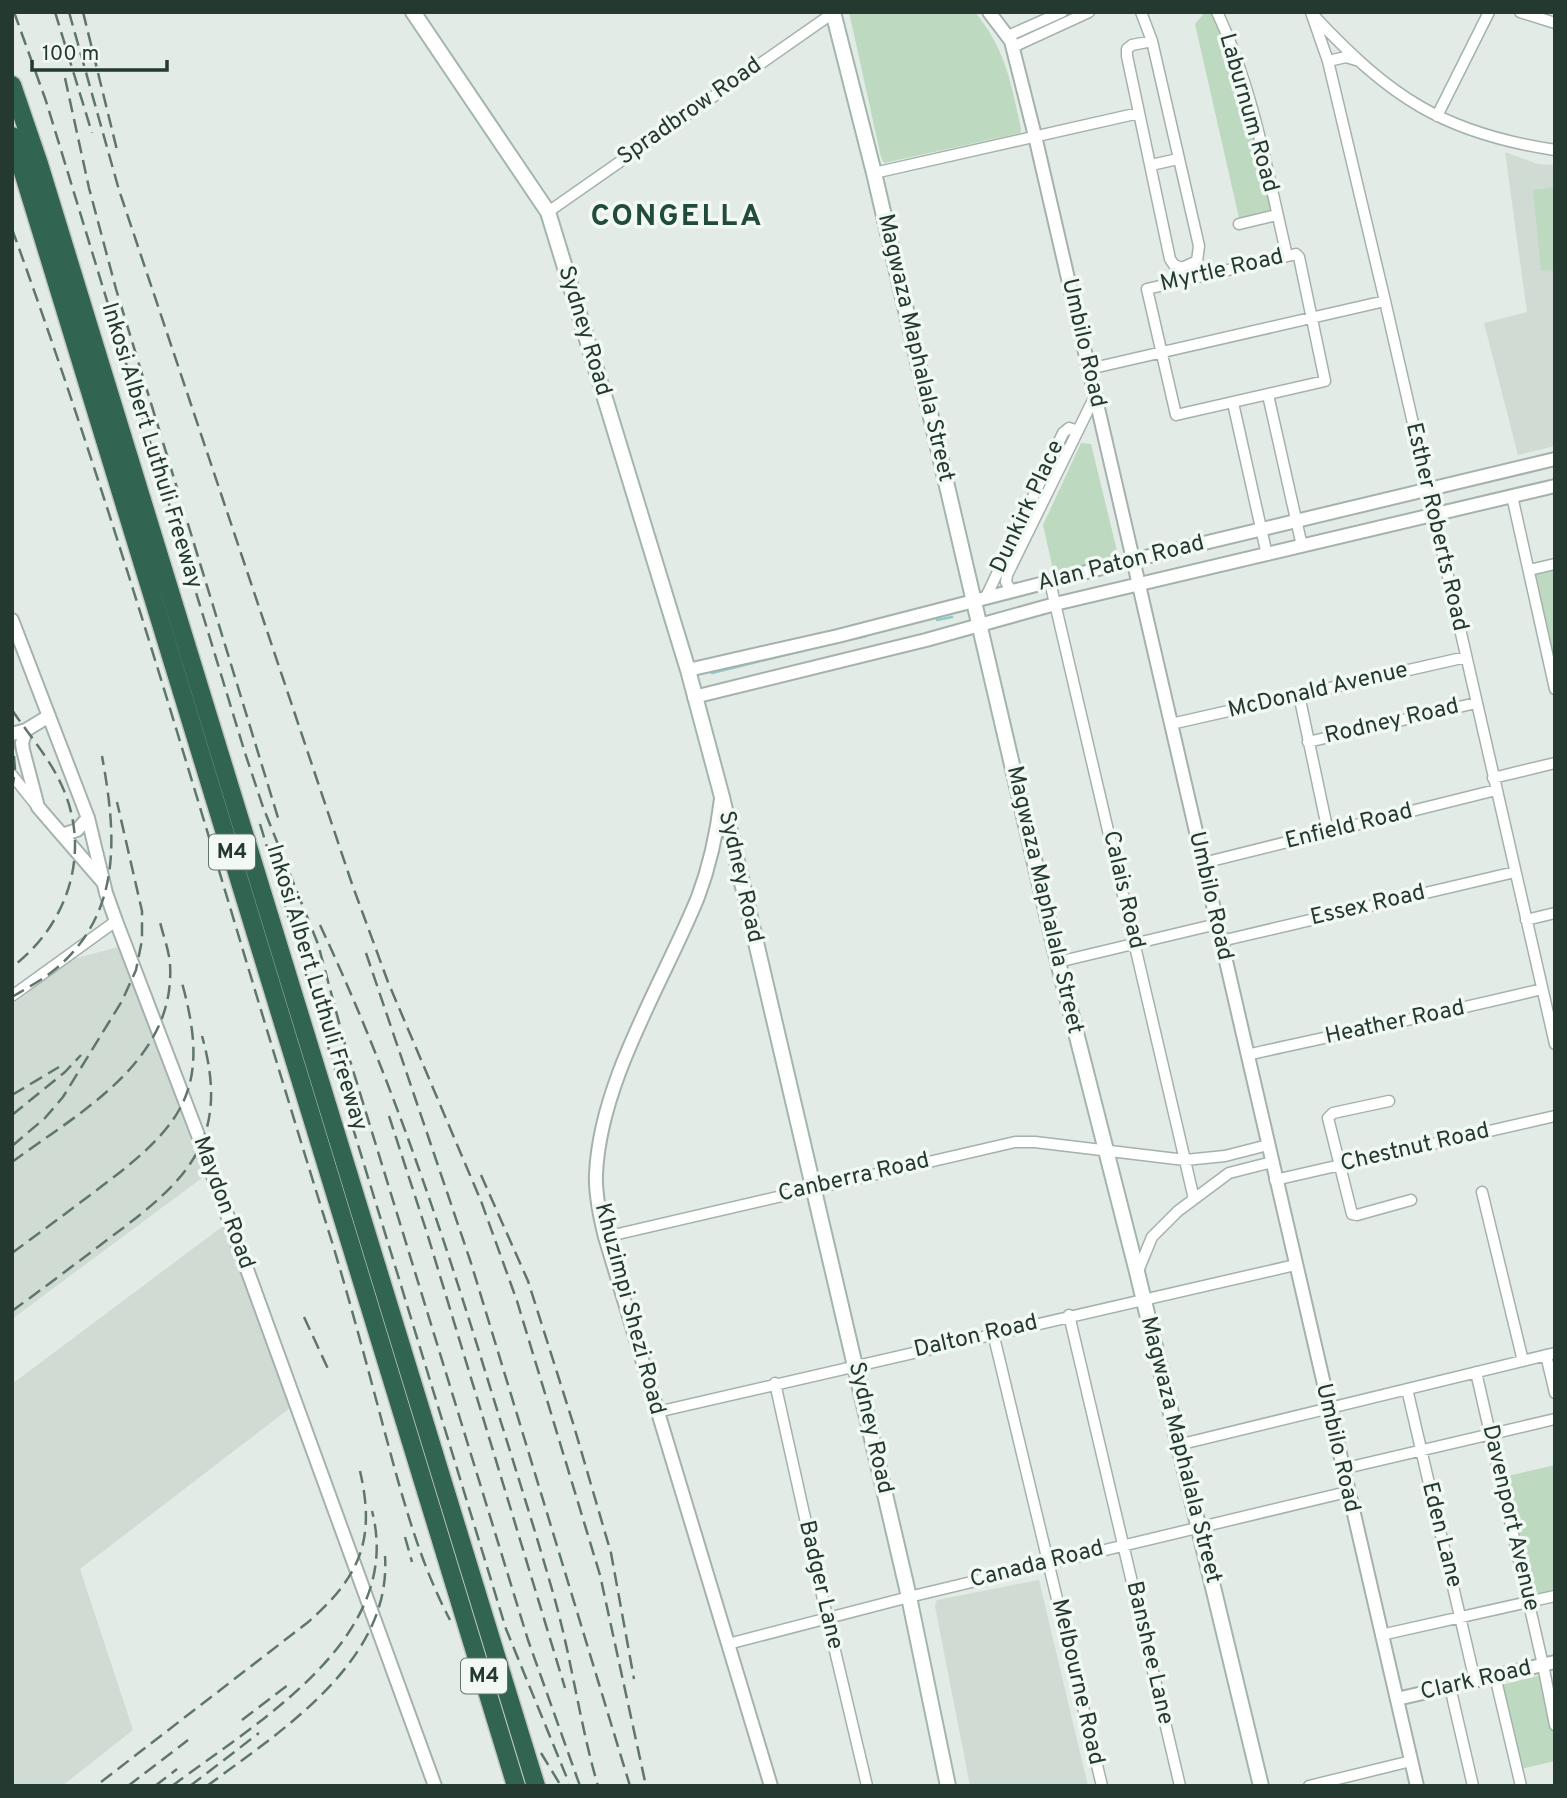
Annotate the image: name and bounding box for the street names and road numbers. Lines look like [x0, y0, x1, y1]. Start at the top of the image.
street label: Laburnum Road [1211, 30, 1285, 196]
street label: Spradbrow Road [612, 52, 768, 172]
street label: Magwaza Maphalala Street [870, 211, 960, 485]
street label: Myrtle Road [1158, 243, 1286, 299]
street label: Sydney Road [550, 263, 618, 399]
street label: Umbilo Road [1054, 276, 1112, 410]
street label: Inkosi Albert Luthuli Freeway [94, 299, 208, 593]
street label: Esther Roberts Road [1398, 420, 1474, 634]
street label: Dunkirk Place [985, 436, 1071, 578]
street label: Alan Paton Road [1035, 529, 1207, 599]
street label: McDonald Avenue [1225, 656, 1411, 726]
street label: Rodney Road [1322, 692, 1462, 752]
street label: Magwaza Maphalala Street [999, 763, 1089, 1037]
street label: Enfield Road [1282, 797, 1416, 857]
street label: Sydney Road [711, 808, 769, 946]
street label: Calais Road [1095, 828, 1151, 952]
street label: Umbilo Road [1181, 829, 1239, 963]
road number: M4 [209, 834, 255, 870]
street label: Inkosi Albert Luthuli Freeway [259, 841, 373, 1135]
street label: Essex Road [1308, 879, 1428, 933]
street label: Heather Road [1323, 994, 1467, 1052]
street label: Chestnut Road [1338, 1117, 1492, 1179]
street label: Maydon Road [186, 1133, 260, 1273]
street label: Canberra Road [776, 1147, 932, 1209]
street label: Khuzimpi Shezi Road [587, 1200, 671, 1418]
street label: Dalton Road [911, 1309, 1041, 1365]
street label: Magwaza Maphalala Street [1133, 1314, 1227, 1586]
street label: Sydney Road [841, 1359, 899, 1497]
street label: Umbilo Road [1308, 1381, 1366, 1515]
street label: Davenport Avenue [1474, 1422, 1546, 1614]
street label: Eden Lane [1414, 1479, 1468, 1591]
street label: Badger Lane [791, 1518, 849, 1652]
street label: Canada Road [967, 1534, 1107, 1596]
street label: Banshee Lane [1118, 1579, 1180, 1727]
street label: Melbourne Road [1044, 1596, 1110, 1768]
street label: Clark Road [1418, 1654, 1534, 1708]
road number: M4 [461, 1658, 507, 1694]

